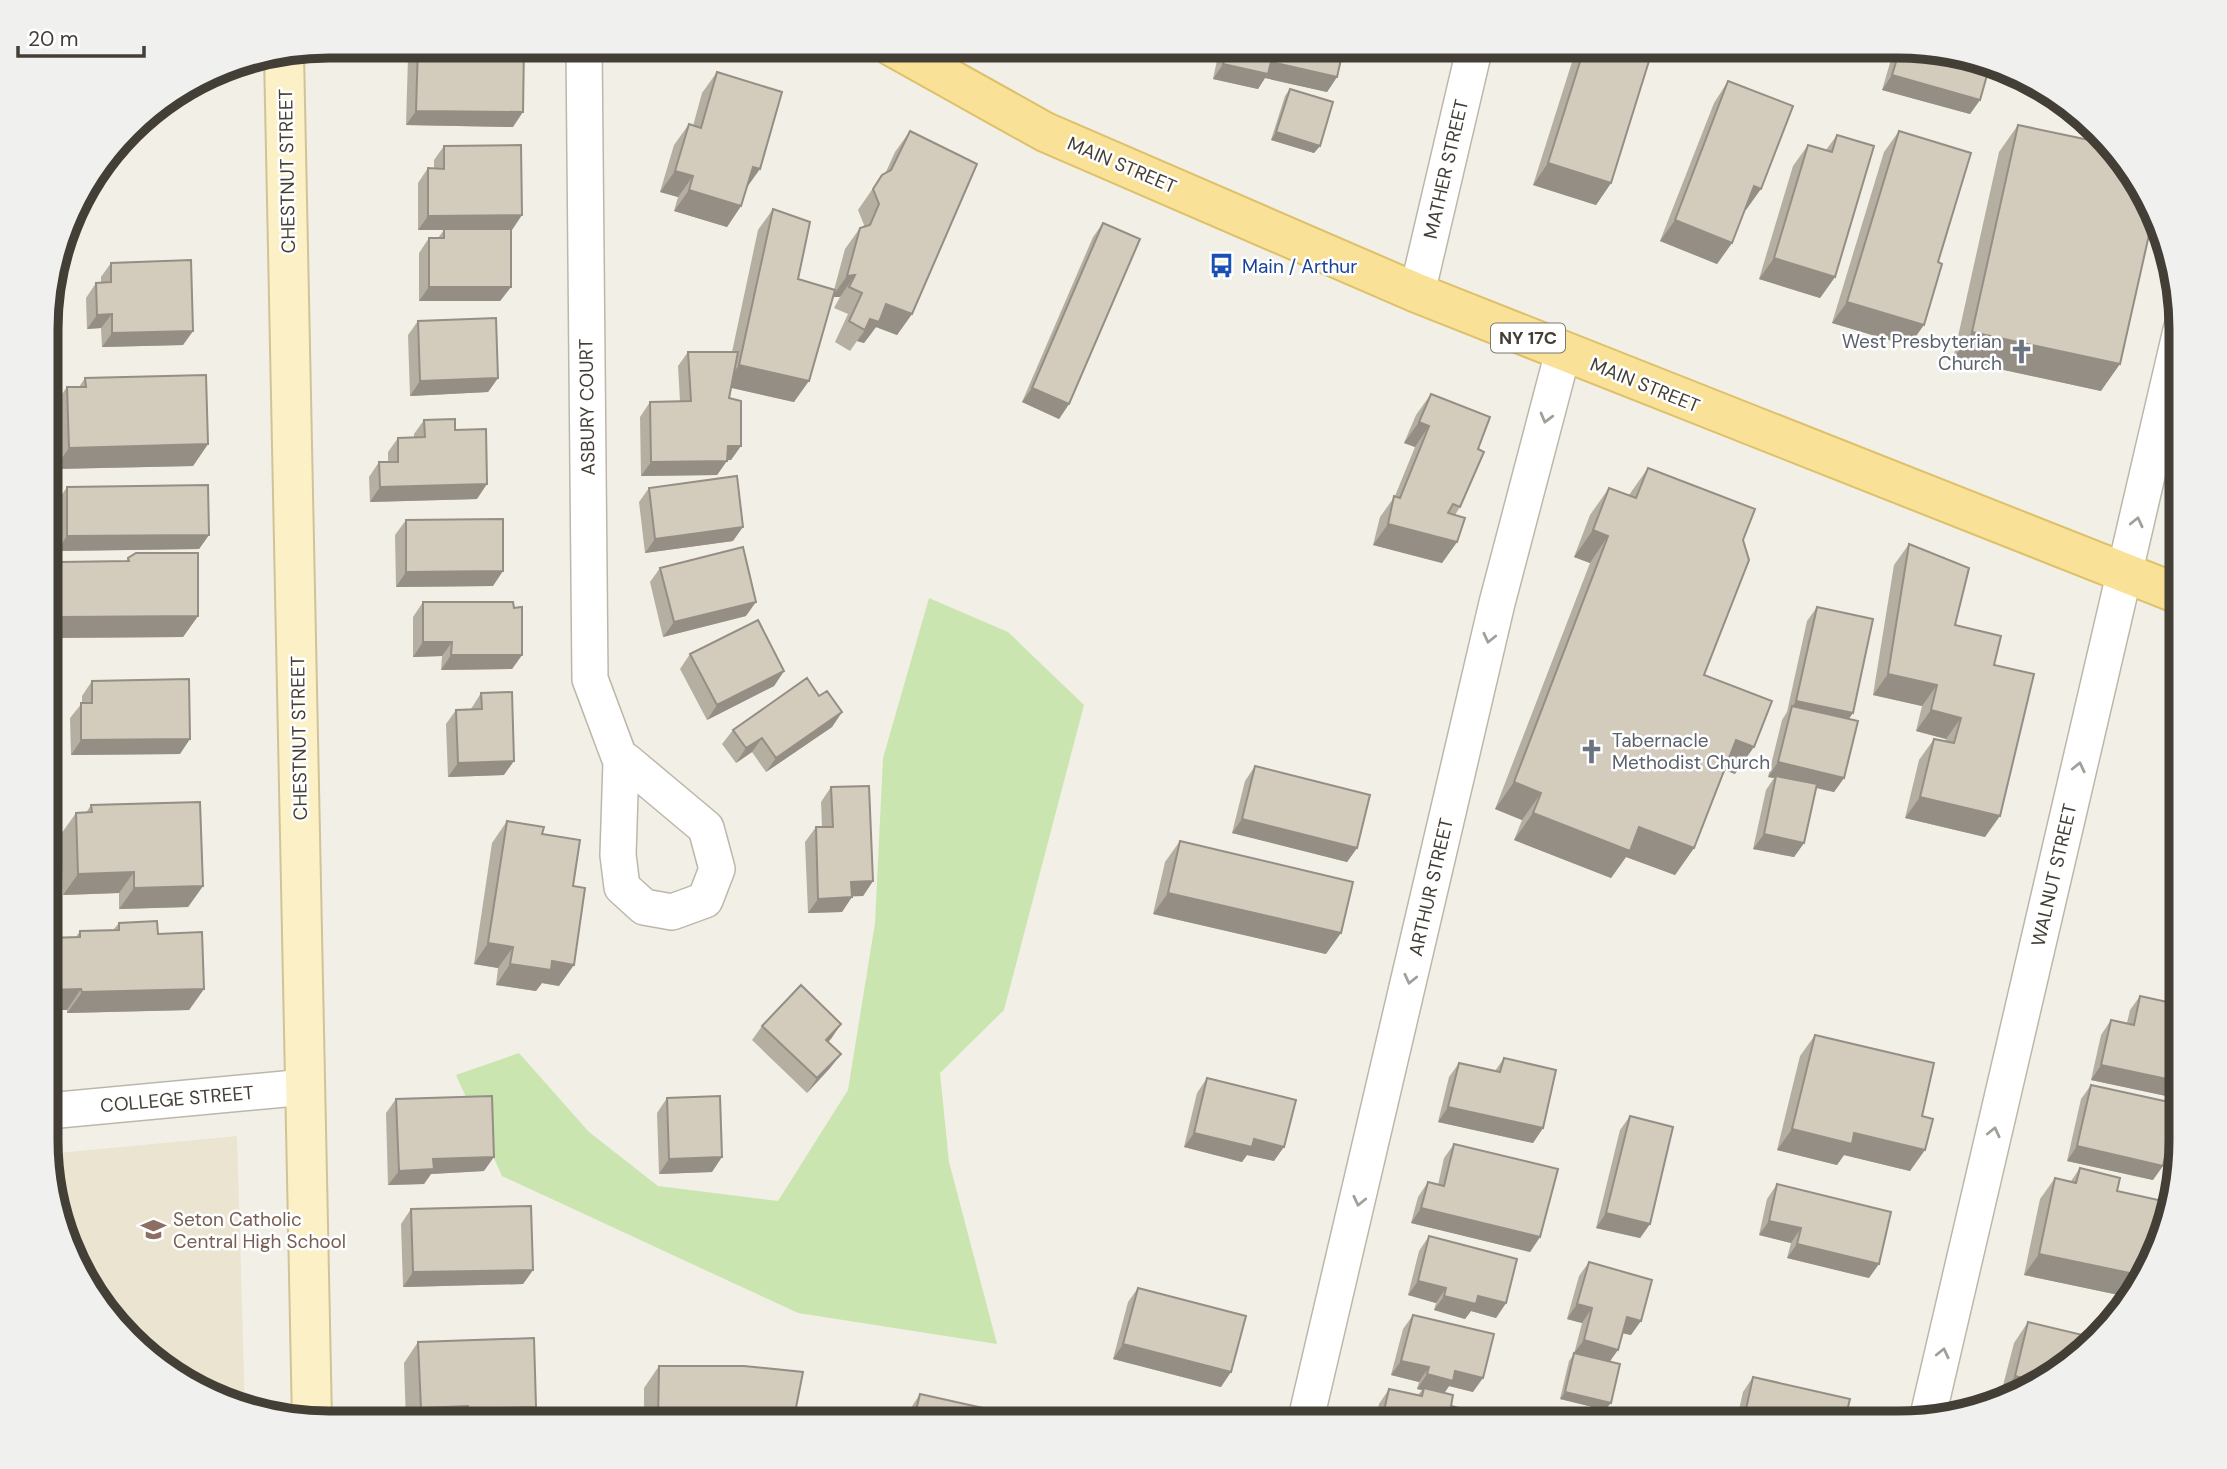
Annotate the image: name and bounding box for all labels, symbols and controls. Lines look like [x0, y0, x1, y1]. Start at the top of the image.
scale bar [18, 14, 144, 58]
text: 20 m [28, 25, 79, 53]
street label: CHESTNUT STREET [273, 88, 301, 254]
street label: MATHER STREET [1418, 96, 1474, 241]
street label: MAIN STREET [1064, 131, 1181, 199]
bus stop icon: Main / Arthur [1208, 252, 1236, 280]
place label: Main / Arthur [1242, 254, 1357, 279]
road number: NY 17C [1491, 324, 1565, 352]
place label: West Presbyterian Church [1842, 329, 2002, 376]
street label: ASBURY COURT [573, 338, 601, 476]
church icon: West Presbyterian Church [2008, 338, 2036, 366]
street label: MAIN STREET [1587, 352, 1704, 418]
one-way arrow [1540, 412, 1554, 424]
one-way arrow [2128, 516, 2143, 528]
one-way arrow [1483, 632, 1497, 644]
street label: CHESTNUT STREET [285, 655, 313, 821]
place label: Tabernacle Methodist Church [1612, 728, 1770, 775]
church icon: Tabernacle Methodist Church [1578, 737, 1606, 765]
one-way arrow [2071, 761, 2086, 773]
street label: WALNUT STREET [2025, 801, 2083, 949]
street label: ARTHUR STREET [1403, 815, 1459, 959]
one-way arrow [1404, 973, 1418, 985]
street label: COLLEGE STREET [99, 1080, 255, 1118]
one-way arrow [1986, 1126, 2001, 1138]
one-way arrow [1353, 1195, 1367, 1207]
place label: Seton Catholic Central High School [173, 1207, 346, 1254]
school or university icon: Seton Catholic Central High School [139, 1216, 167, 1244]
one-way arrow [1934, 1347, 1949, 1359]

